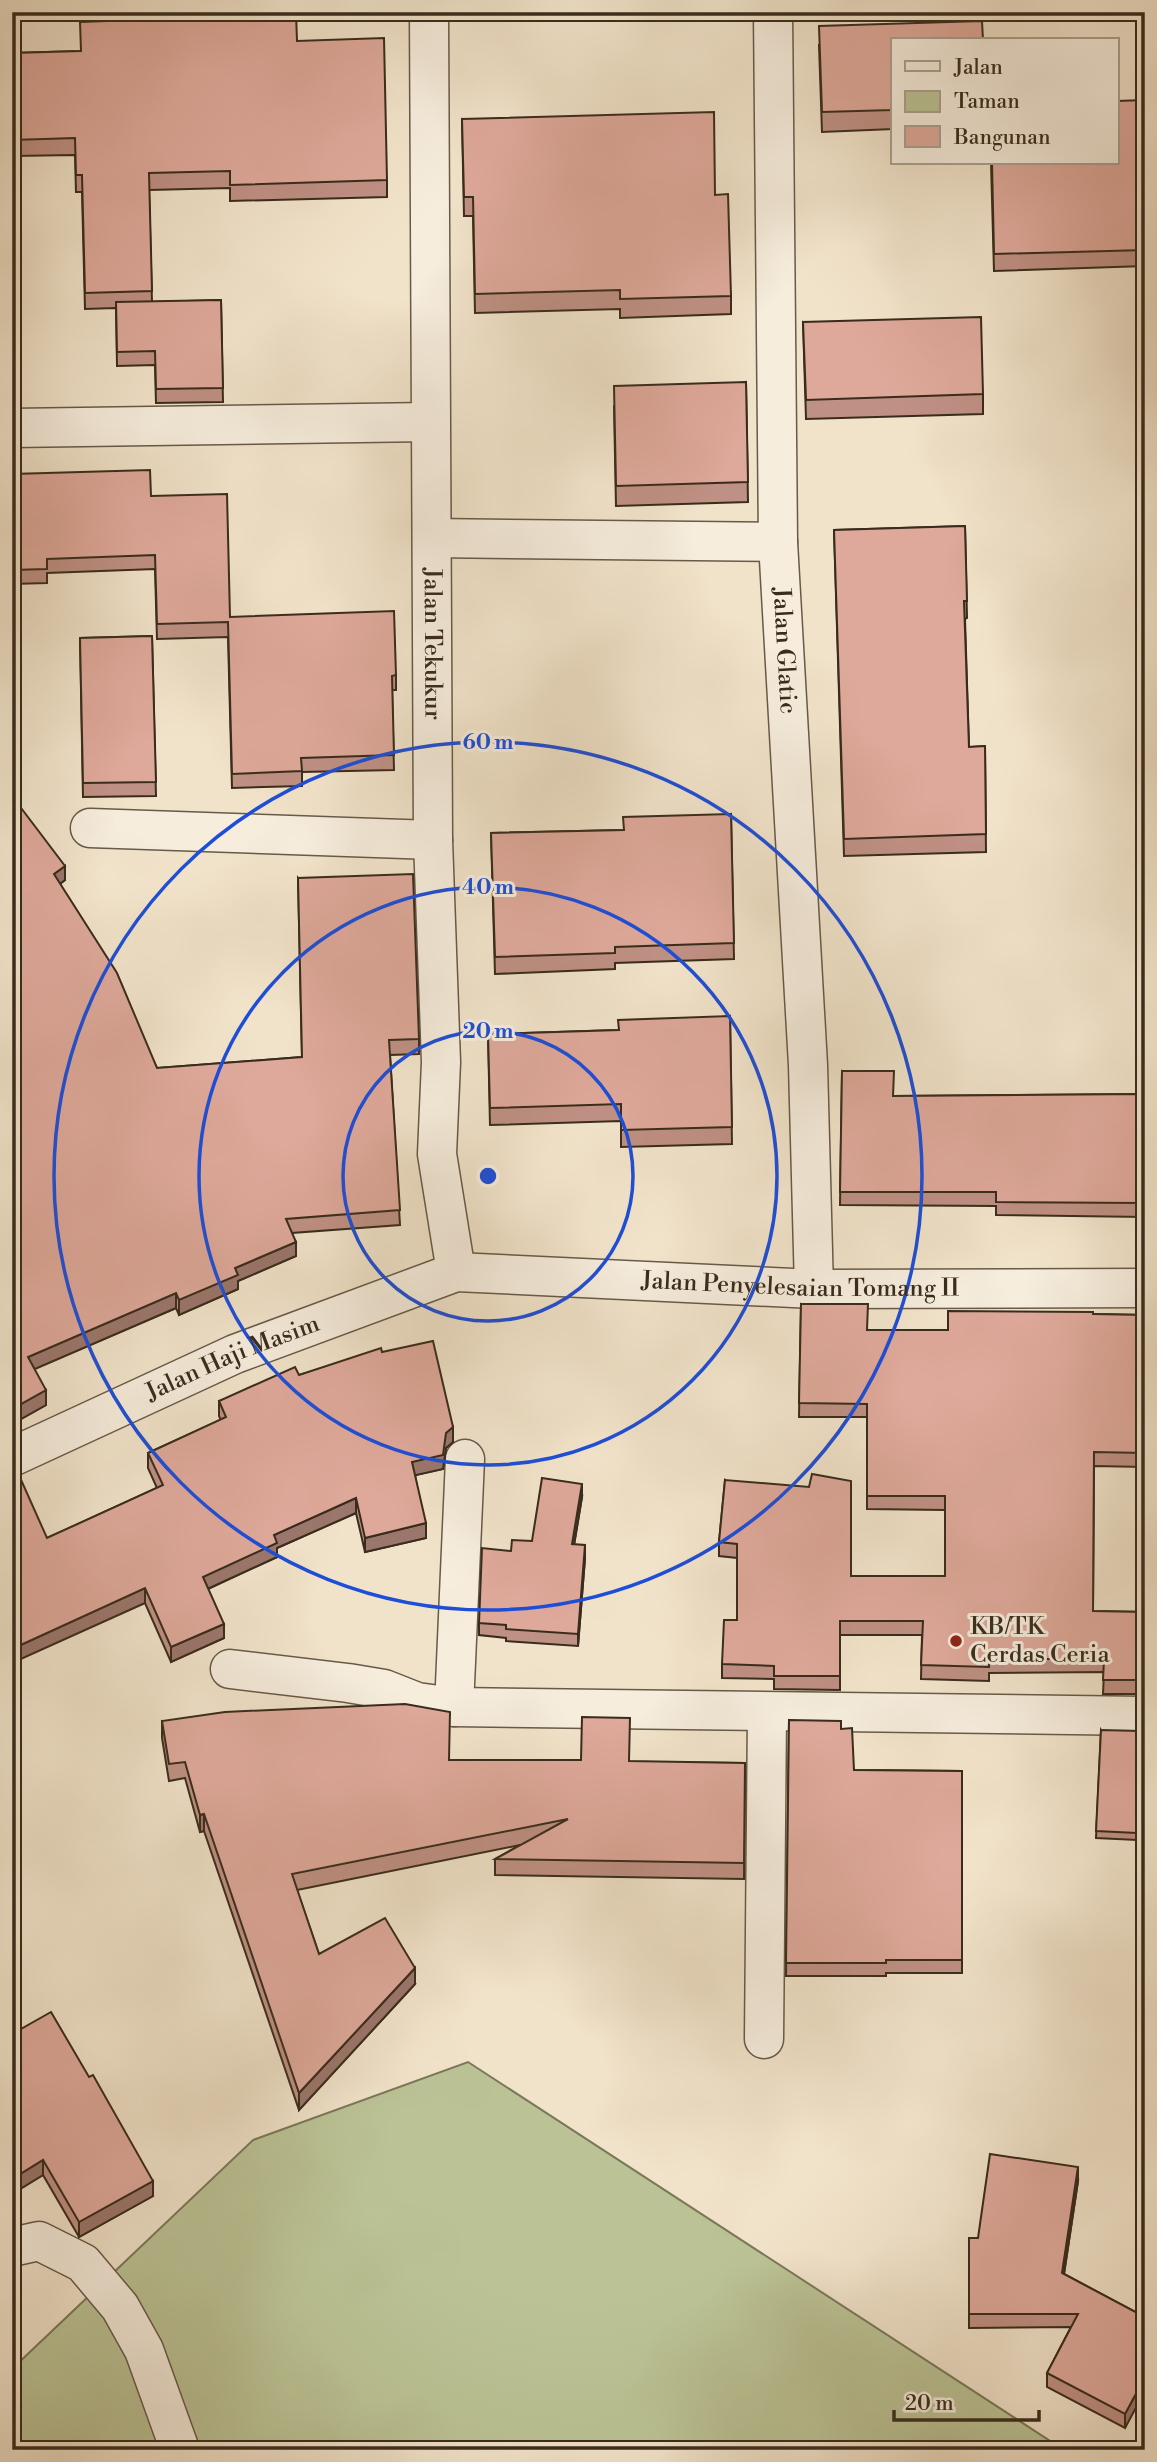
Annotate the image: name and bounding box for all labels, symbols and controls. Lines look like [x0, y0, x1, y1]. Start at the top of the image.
legend [891, 38, 1118, 164]
text: Jalan [953, 55, 1003, 81]
text: Taman [954, 89, 1020, 115]
text: Bangunan [953, 125, 1051, 151]
street label: Jalan Tekukur [417, 567, 447, 720]
street label: Jalan Glatic [766, 586, 803, 715]
text: 60 m [463, 730, 513, 756]
text: 40 m [462, 875, 514, 901]
text: 20 m [463, 1019, 513, 1045]
centre of rings [476, 1164, 500, 1188]
street label: Jalan Penyelesaian Tomang II [640, 1266, 959, 1304]
street label: Jalan Haji Masim [140, 1309, 324, 1408]
place label: KB/TK Cerdas Ceria [970, 1612, 1110, 1670]
marker: KB/TK Cerdas Ceria [948, 1633, 964, 1649]
scale bar [894, 2378, 1040, 2422]
text: 20 m [905, 2391, 954, 2417]

